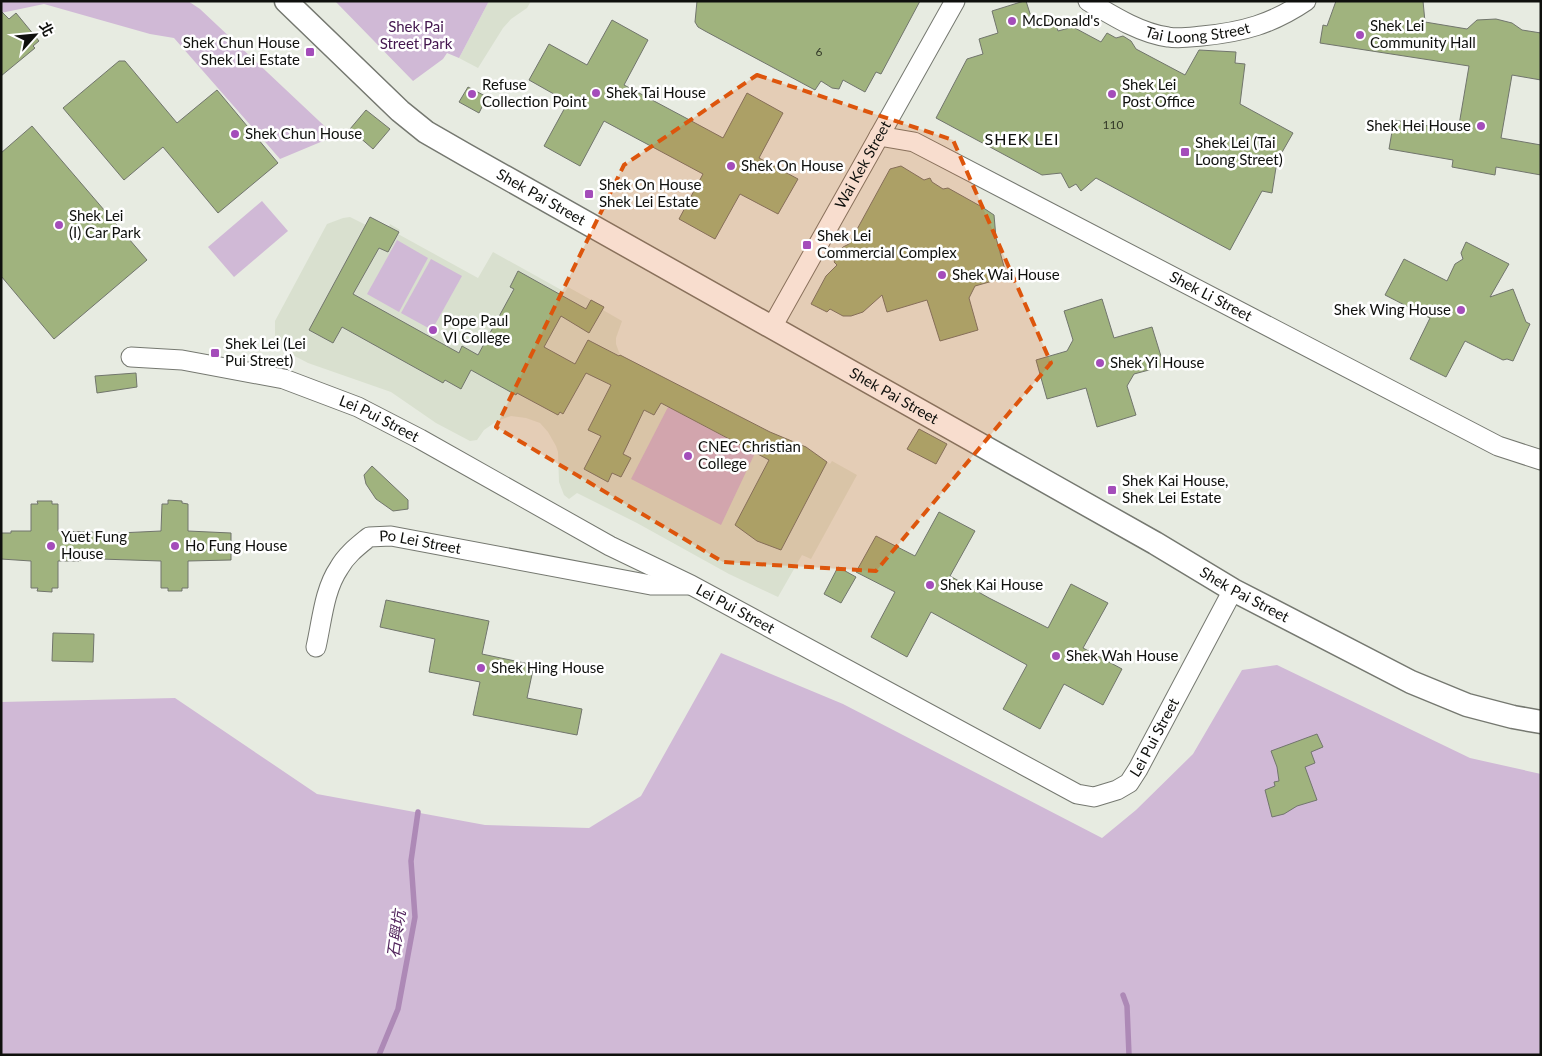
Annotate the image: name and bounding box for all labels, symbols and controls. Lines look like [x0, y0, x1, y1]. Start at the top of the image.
north arrow [10, 10, 60, 60]
place label: McDonald's [1022, 11, 1100, 29]
marker: McDonald's [1006, 15, 1018, 27]
place label: Shek Lei Community Hall [1370, 16, 1476, 51]
park label: Shek Pai Street Park [380, 17, 453, 52]
street label: Tai Loong Street [1143, 18, 1252, 46]
text: 北 [36, 19, 58, 39]
marker: Shek Lei Community Hall [1354, 29, 1366, 41]
place label: Shek Chun House Shek Lei Estate [183, 33, 300, 68]
house number: 6 [816, 44, 823, 59]
marker: Shek Chun House Shek Lei Estate [304, 46, 316, 58]
place label: Refuse Collection Point [482, 75, 587, 110]
place label: Shek Lei Post Office [1122, 75, 1195, 110]
place label: Shek Tai House [606, 83, 706, 101]
marker: Shek Tai House [590, 87, 602, 99]
marker: Refuse Collection Point [466, 88, 478, 100]
marker: Shek Lei Post Office [1106, 88, 1118, 100]
place label: Shek Hei House [1366, 116, 1471, 134]
street label: Wai Kek Street [830, 117, 894, 211]
house number: 110 [1103, 117, 1123, 132]
marker: Shek Hei House [1475, 120, 1487, 132]
place label: Shek Chun House [245, 124, 362, 142]
marker: Shek Chun House [229, 128, 241, 140]
district label: SHEK LEI [985, 129, 1059, 148]
place label: Shek Lei (Tai Loong Street) [1195, 133, 1283, 168]
marker: Shek Lei (Tai Loong Street) [1179, 146, 1191, 158]
place label: Shek On House [741, 156, 843, 174]
marker: Shek On House [725, 160, 737, 172]
street label: Shek Pai Street [494, 164, 590, 229]
place label: Shek On House Shek Lei Estate [599, 175, 701, 210]
marker: Shek On House Shek Lei Estate [583, 188, 595, 200]
place label: Shek Lei (I) Car Park [69, 206, 141, 241]
marker: Shek Lei (I) Car Park [53, 219, 65, 231]
place label: Shek Lei Commercial Complex [817, 226, 957, 261]
marker: Shek Lei Commercial Complex [801, 239, 813, 251]
place label: Shek Wai House [952, 265, 1060, 283]
street label: Shek Li Street [1167, 267, 1256, 325]
marker: Shek Wai House [936, 269, 948, 281]
place label: Shek Wing House [1334, 300, 1451, 318]
marker: Shek Wing House [1455, 304, 1467, 316]
place label: Pope Paul VI College [443, 311, 510, 346]
marker: Pope Paul VI College [427, 324, 439, 336]
place label: Shek Lei (Lei Pui Street) [225, 334, 306, 369]
marker: Shek Lei (Lei Pui Street) [209, 347, 221, 359]
place label: Shek Yi House [1110, 353, 1205, 371]
marker: Shek Yi House [1094, 357, 1106, 369]
street label: Shek Pai Street [847, 363, 942, 428]
street label: Lei Pui Street [337, 391, 423, 445]
place label: CNEC Christian College [698, 437, 801, 472]
marker: CNEC Christian College [682, 450, 694, 462]
place label: Shek Kai House, Shek Lei Estate [1122, 471, 1228, 506]
marker: Shek Kai House, Shek Lei Estate [1106, 484, 1118, 496]
street label: Po Lei Street [379, 526, 463, 557]
place label: Yuet Fung House [61, 527, 127, 562]
place label: Ho Fung House [185, 536, 287, 554]
marker: Yuet Fung House [45, 540, 57, 552]
marker: Ho Fung House [169, 540, 181, 552]
street label: Shek Pai Street [1197, 562, 1293, 626]
place label: Shek Kai House [940, 575, 1043, 593]
street label: Lei Pui Street [693, 579, 779, 637]
marker: Shek Kai House [924, 579, 936, 591]
place label: Shek Wah House [1066, 646, 1178, 664]
marker: Shek Wah House [1050, 650, 1062, 662]
place label: Shek Hing House [491, 658, 604, 676]
marker: Shek Hing House [475, 662, 487, 674]
street label: Lei Pui Street [1125, 694, 1182, 780]
water label: 石興坑 [383, 907, 409, 959]

